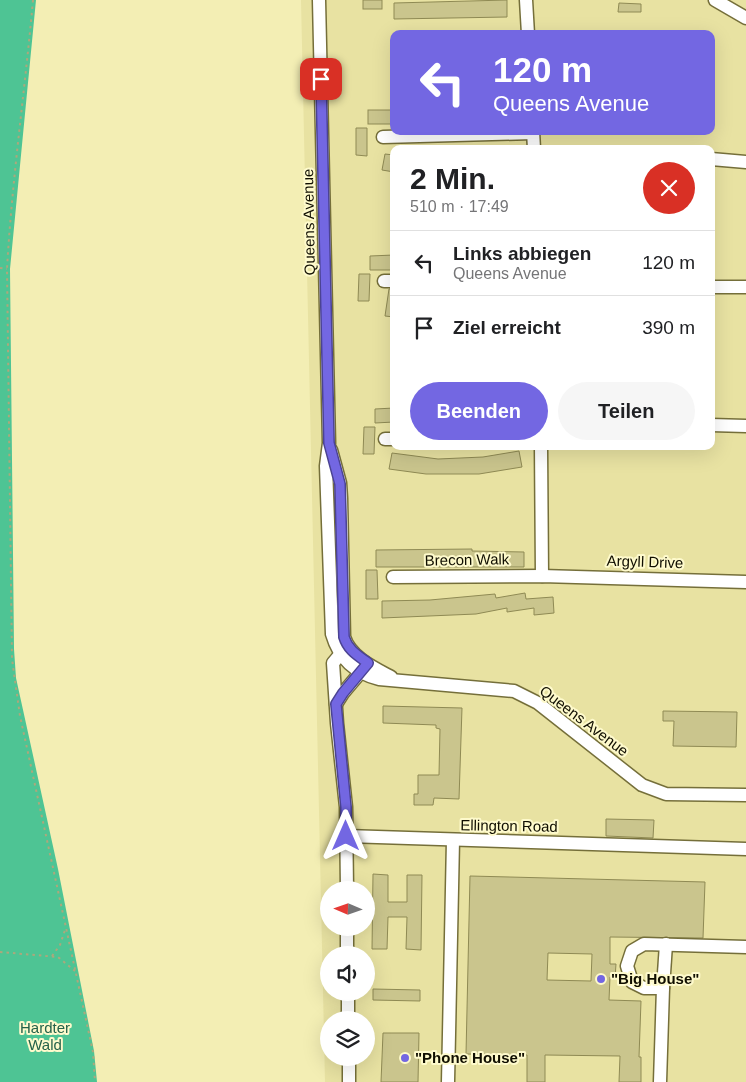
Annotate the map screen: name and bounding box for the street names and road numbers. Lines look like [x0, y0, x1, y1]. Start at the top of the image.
street label: Queens Avenue [299, 169, 318, 275]
street label: Brecon Walk [425, 550, 510, 569]
street label: Argyll Drive [606, 552, 684, 571]
street label: Queens Avenue [537, 682, 632, 759]
street label: Ellington Road [460, 816, 558, 835]

